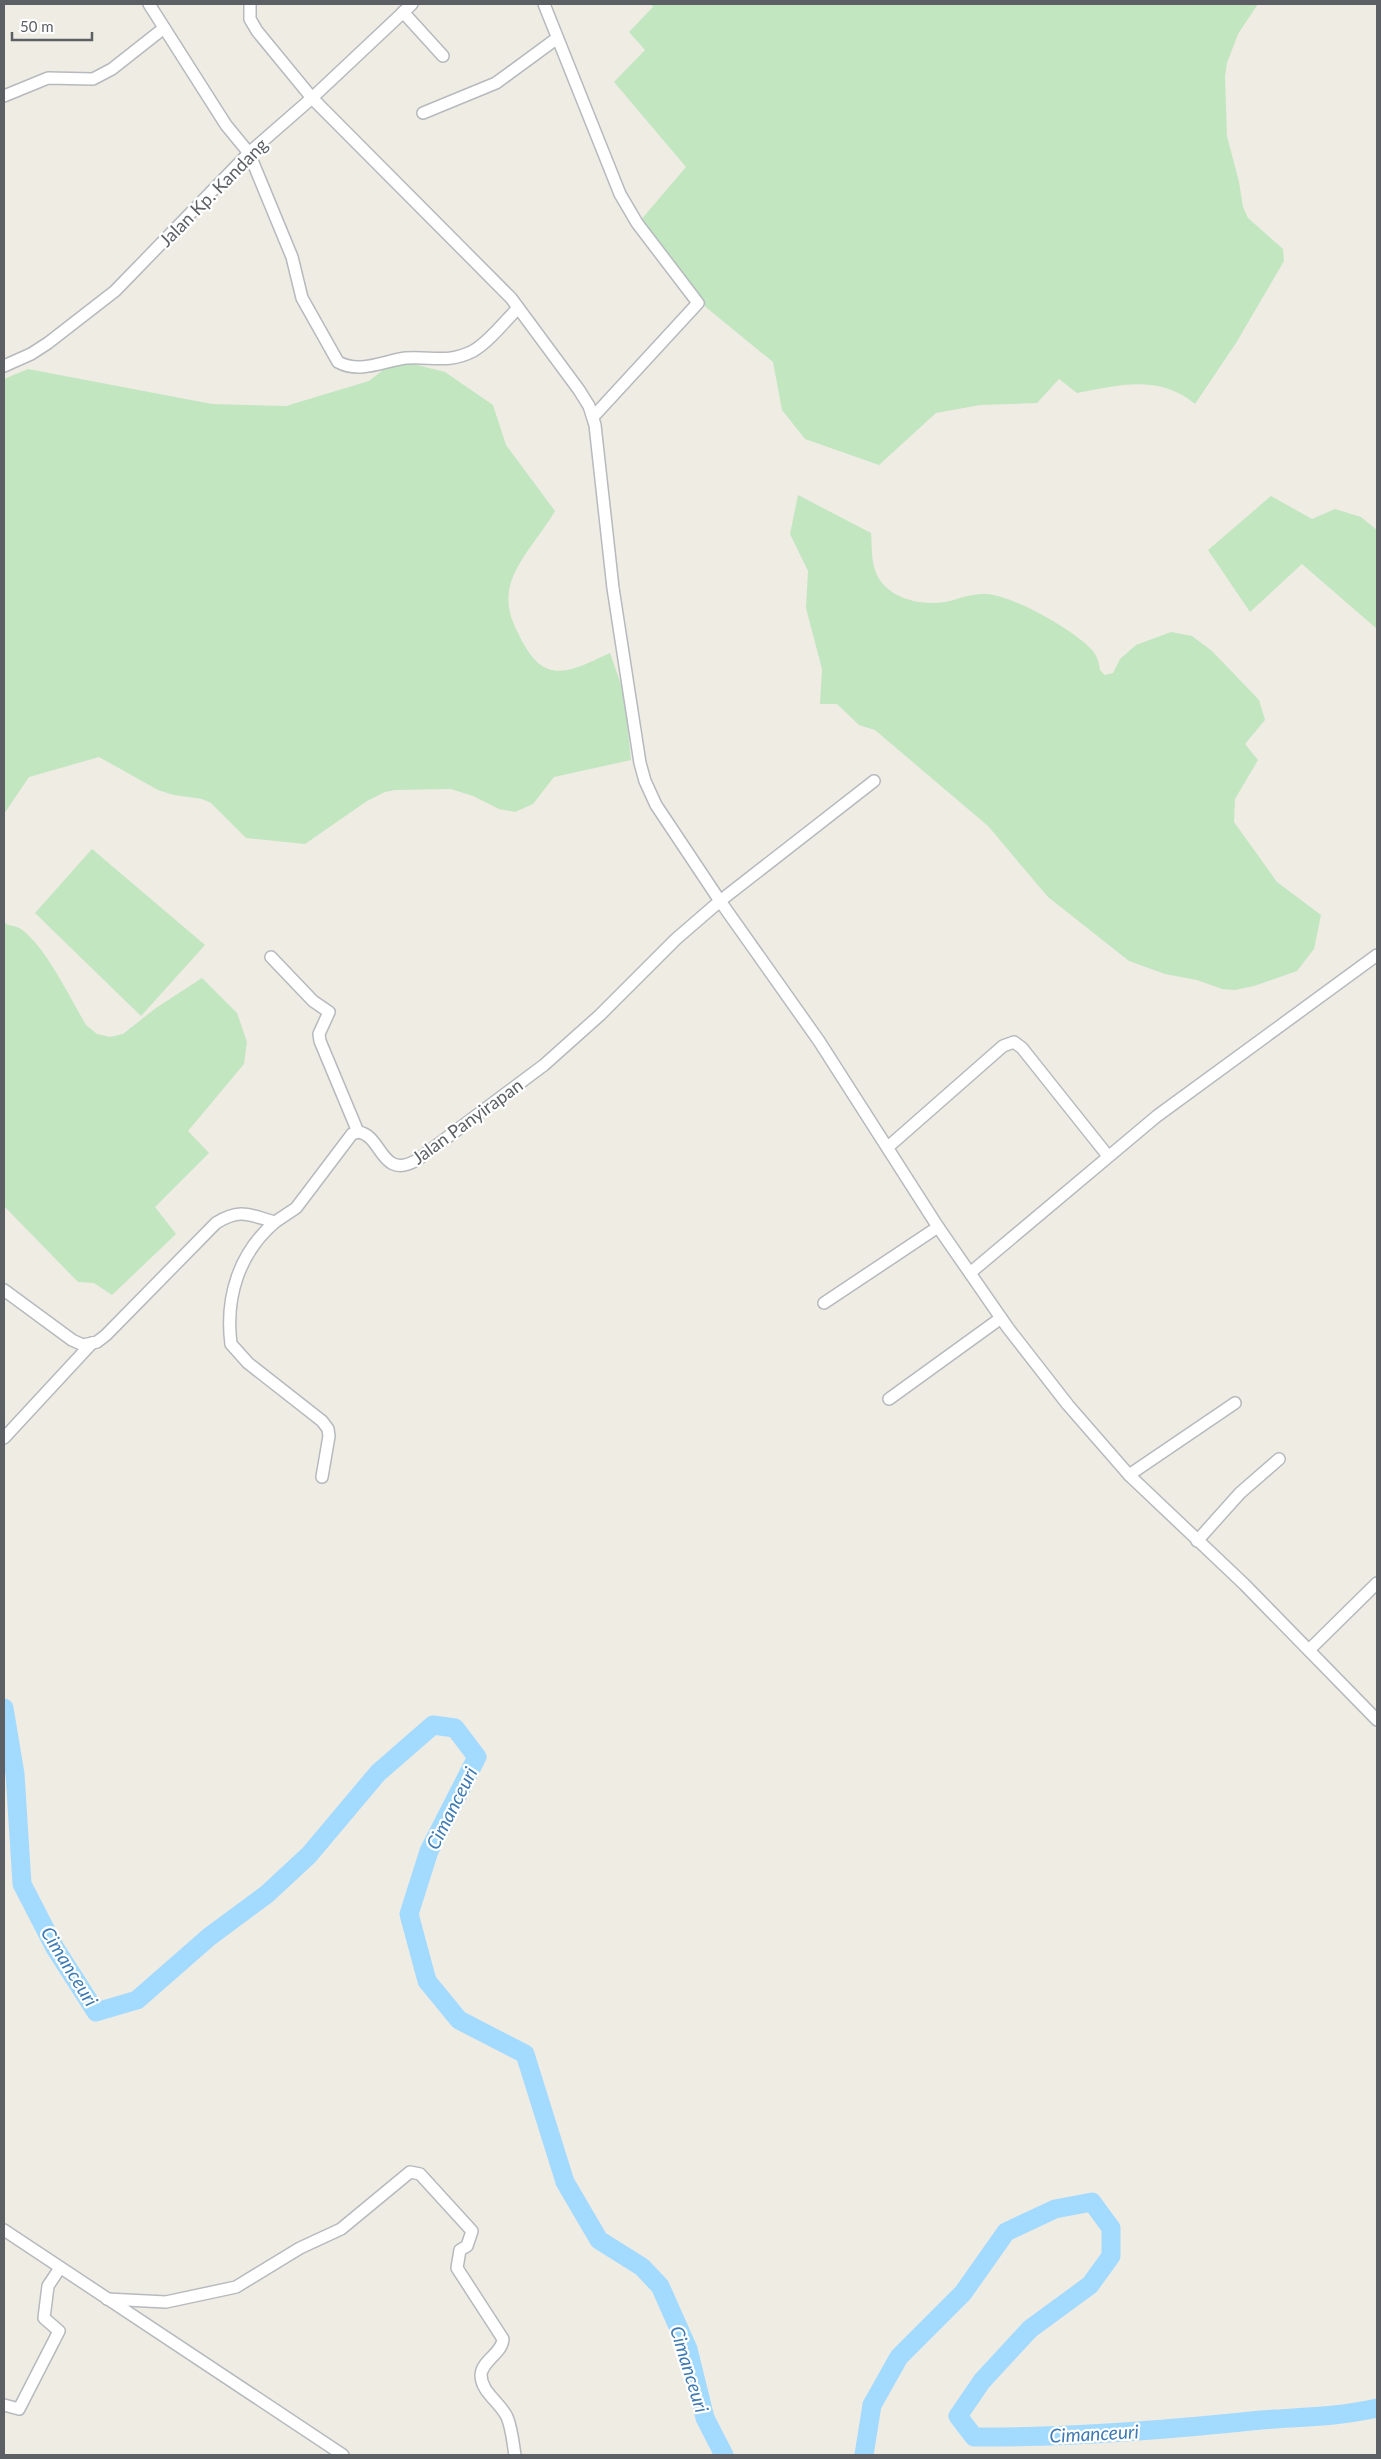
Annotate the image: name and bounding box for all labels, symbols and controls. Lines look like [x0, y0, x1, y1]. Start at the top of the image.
scale bar [12, 10, 92, 42]
text: 50 m [20, 17, 54, 35]
street label: Jalan Kp. Kandang [154, 133, 272, 251]
street label: Jalan Panyirapan [407, 1073, 527, 1169]
water label: Cimanceuri [420, 1762, 482, 1853]
water label: Cimanceuri [37, 1922, 104, 2011]
water label: Cimanceuri [666, 2323, 714, 2416]
water label: Cimanceuri [1049, 2419, 1140, 2447]

